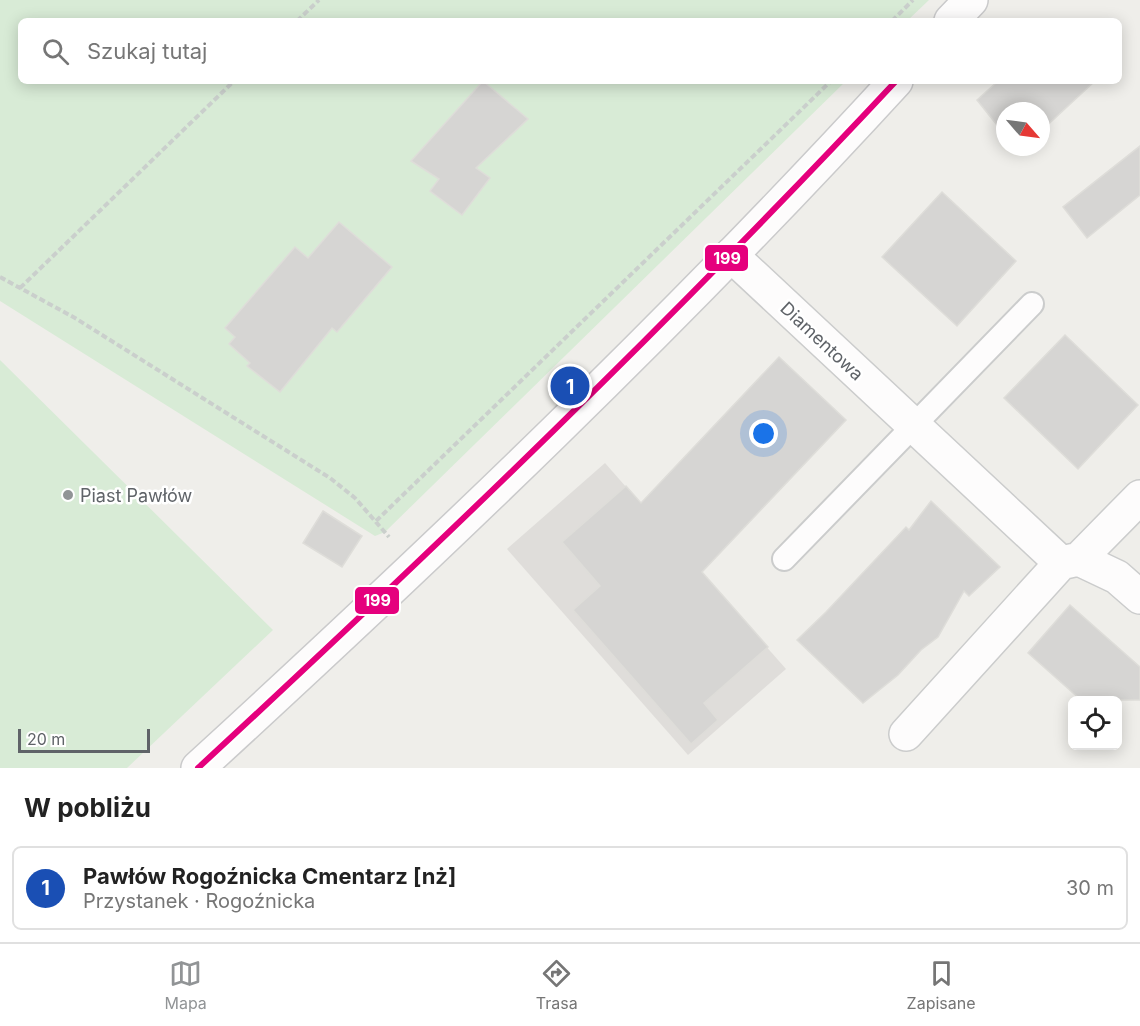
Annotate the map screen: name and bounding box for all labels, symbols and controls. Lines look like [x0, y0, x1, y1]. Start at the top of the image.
search box [18, 18, 1122, 84]
icon: search [39, 35, 72, 68]
text: Szukaj tutaj [87, 38, 207, 64]
north arrow [996, 102, 1050, 156]
line badge: 199 [704, 244, 749, 272]
text: 199 [713, 248, 741, 268]
street label: Diamentowa [776, 297, 868, 385]
pin: 1 [550, 364, 590, 408]
your location [749, 419, 778, 448]
place label: Piast Pawłów [80, 485, 193, 506]
marker: Piast Pawłów [61, 488, 75, 502]
line badge: 199 [354, 586, 400, 615]
text: 199 [363, 590, 391, 610]
map controls [1068, 696, 1122, 750]
button: locate [1068, 696, 1122, 750]
scale bar [18, 726, 150, 754]
text: 20 m [27, 729, 65, 749]
text: W pobliżu [24, 792, 151, 823]
text: Pawłów Rogoźnicka Cmentarz [nż] [83, 863, 456, 889]
text: 1 [41, 876, 50, 900]
text: 30 m [1066, 876, 1114, 900]
text: Przystanek · Rogoźnicka [83, 889, 315, 913]
tab: Mapa [164, 957, 207, 1013]
tab: Trasa [536, 957, 578, 1013]
tab: Zapisane [907, 957, 976, 1013]

